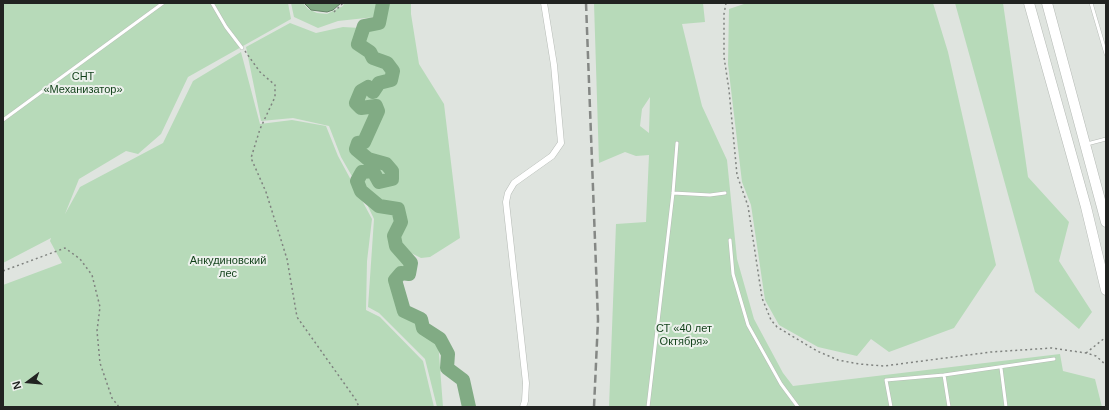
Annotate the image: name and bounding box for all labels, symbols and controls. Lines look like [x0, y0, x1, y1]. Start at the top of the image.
park label: СНТ «Механизатор» [43, 70, 123, 96]
park label: Анкудиновский лес [190, 254, 266, 280]
park label: СТ «40 лет Октября» [656, 322, 712, 348]
north arrow [8, 362, 48, 402]
text: N [10, 380, 23, 391]

